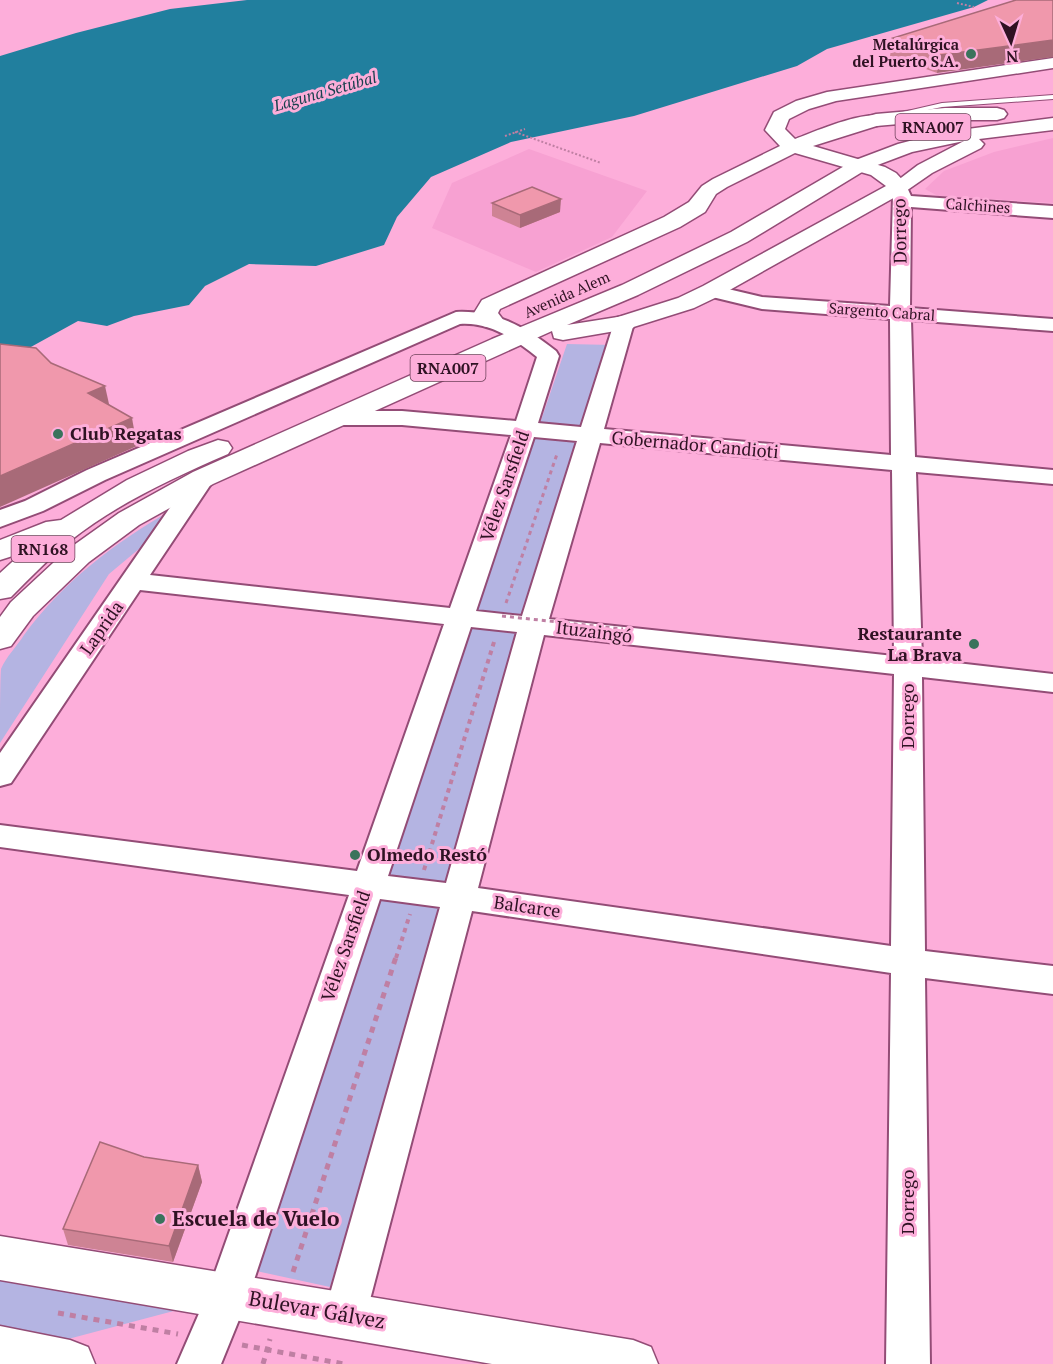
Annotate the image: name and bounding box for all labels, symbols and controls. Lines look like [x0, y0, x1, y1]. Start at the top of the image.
north arrow [981, 12, 1041, 72]
place label: Metalúrgica del Puerto S.A. [852, 34, 960, 71]
text: N [1005, 46, 1019, 68]
marker: Metalúrgica del Puerto S.A. [964, 47, 978, 61]
water label: Laguna Setúbal [270, 66, 380, 116]
road number: RNA007 [896, 114, 970, 140]
street label: Calchines [945, 193, 1011, 217]
street label: Dorrego [886, 198, 912, 264]
street label: Avenida Alem [521, 266, 613, 322]
street label: Sargento Cabral [828, 297, 936, 325]
road number: RNA007 [410, 355, 486, 381]
place label: Club Regatas [70, 421, 182, 445]
street label: Gobernador Candioti [610, 425, 780, 463]
marker: Club Regatas [51, 427, 65, 441]
street label: Vélez Sarsfield [474, 427, 534, 544]
road number: RN168 [12, 536, 74, 562]
street label: Laprida [74, 596, 128, 659]
street label: Ituzaingó [555, 614, 634, 648]
place label: Restaurante La Brava [857, 621, 962, 666]
marker: Restaurante La Brava [967, 637, 981, 651]
street label: Dorrego [895, 683, 919, 749]
place label: Olmedo Restó [367, 842, 487, 866]
marker: Olmedo Restó [348, 848, 362, 862]
street label: Vélez Sarsfield [315, 887, 375, 1004]
street label: Balcarce [492, 889, 562, 923]
street label: Dorrego [895, 1169, 919, 1235]
place label: Escuela de Vuelo [172, 1204, 340, 1232]
marker: Escuela de Vuelo [153, 1212, 167, 1226]
street label: Bulevar Gálvez [247, 1283, 388, 1335]

